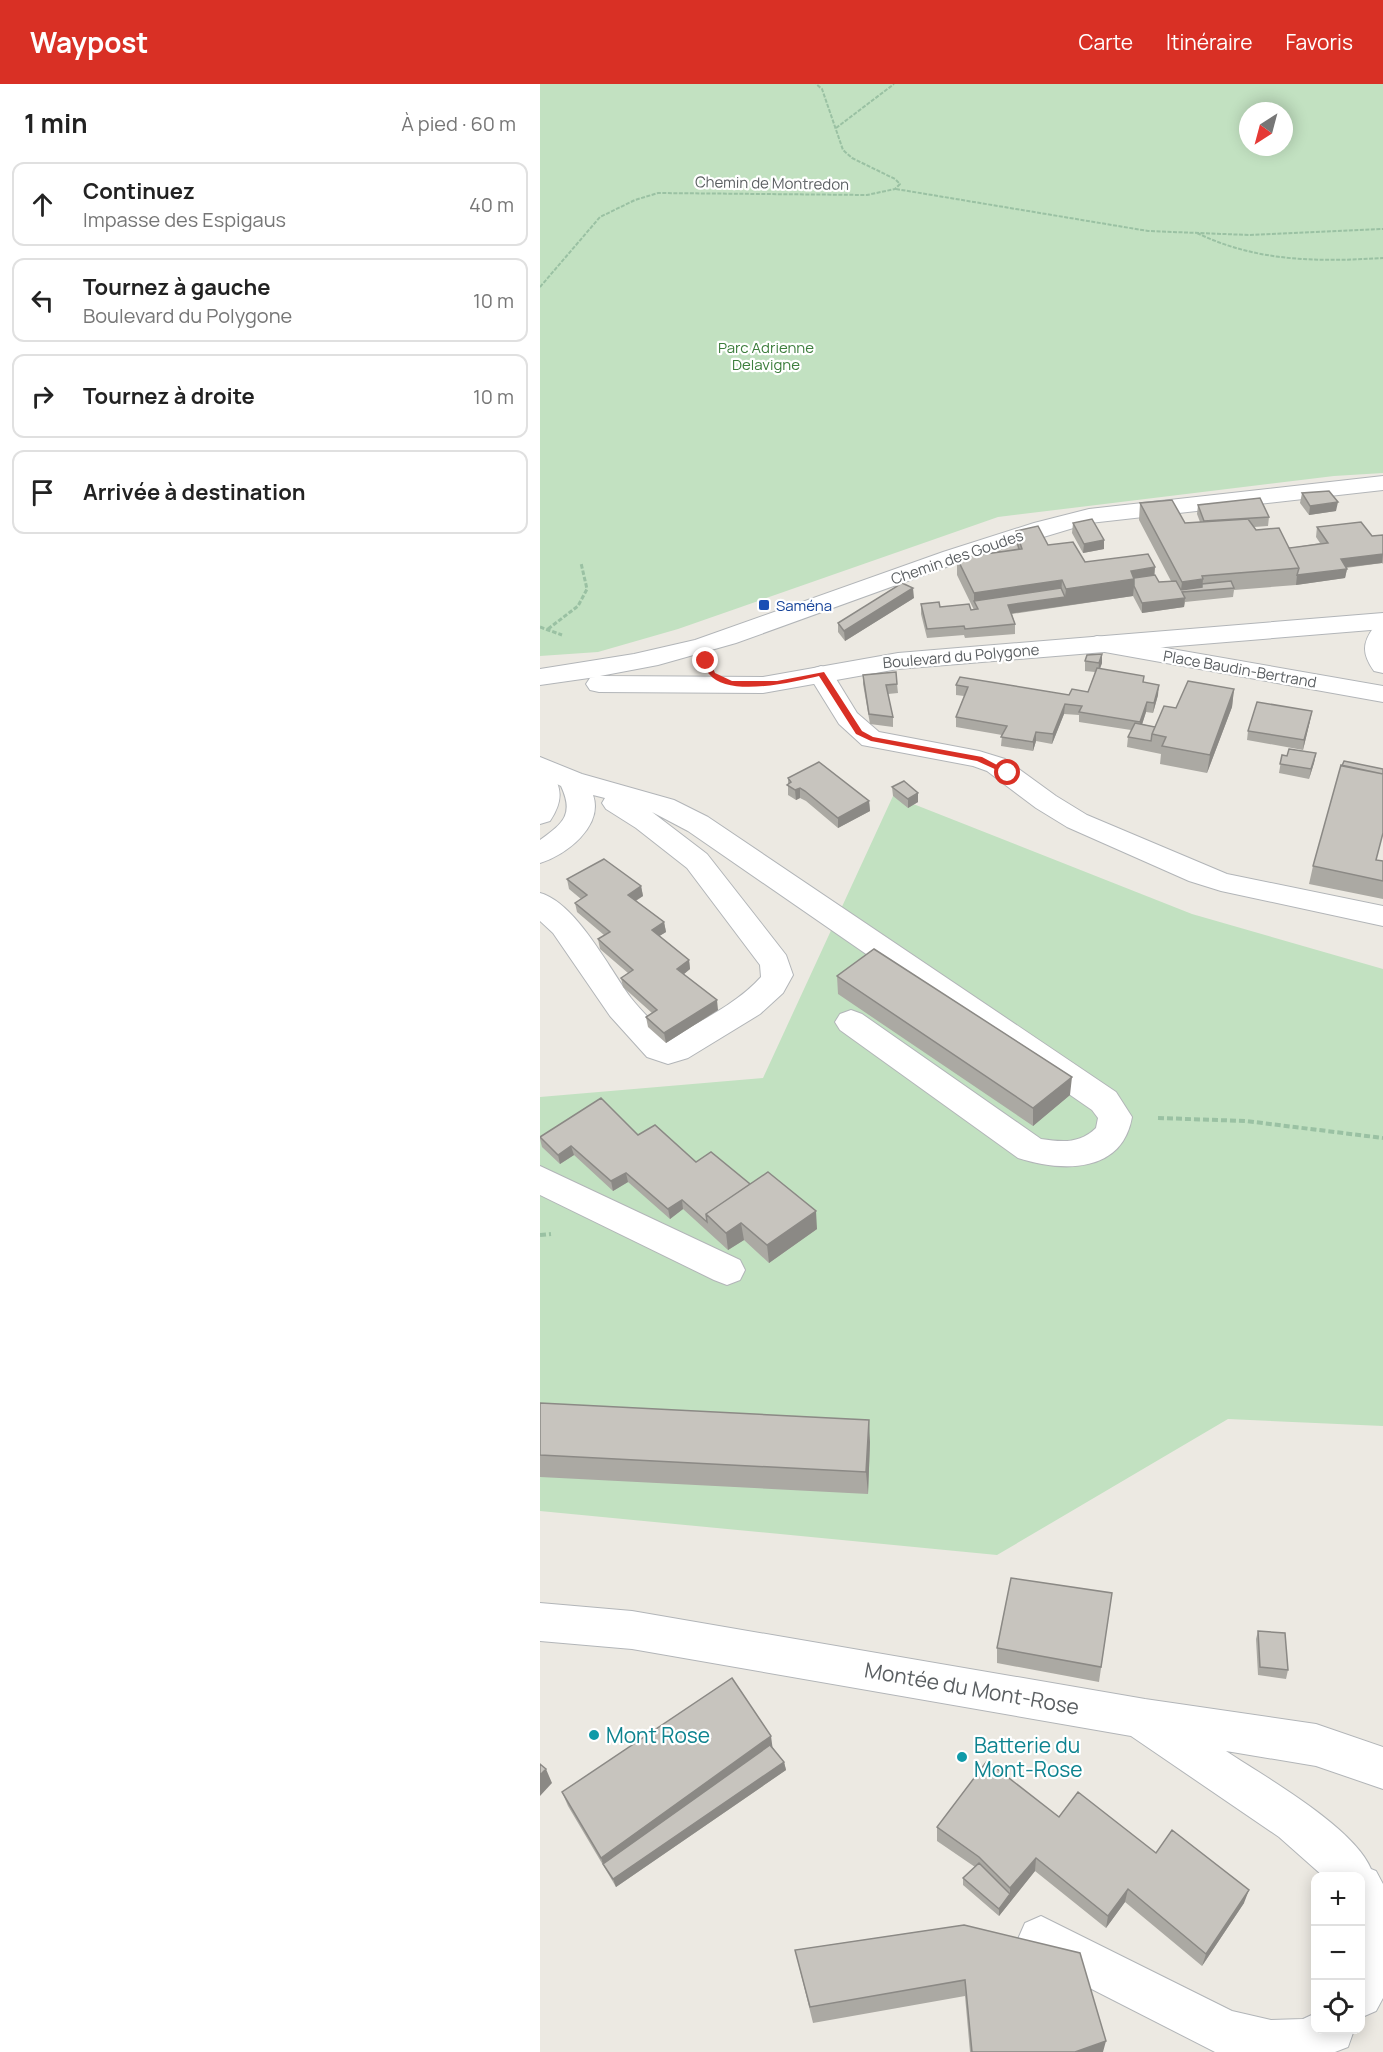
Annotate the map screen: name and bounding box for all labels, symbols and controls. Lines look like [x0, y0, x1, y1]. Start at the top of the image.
text: Waypost [30, 23, 149, 61]
text: Carte [1079, 28, 1133, 56]
text: Itinéraire [1166, 28, 1252, 56]
text: Favoris [1285, 28, 1353, 56]
north arrow [1239, 102, 1293, 156]
text: 1 min [24, 105, 88, 141]
text: À pied · 60 m [401, 110, 516, 137]
street label: Chemin de Montredon [695, 171, 849, 195]
text: Continuez [83, 176, 195, 206]
icon: ahead [26, 188, 59, 221]
text: 40 m [469, 191, 514, 218]
text: Impasse des Espigaus [83, 206, 286, 233]
text: Tournez à gauche [83, 272, 270, 302]
icon: left [26, 284, 59, 317]
text: 10 m [473, 287, 514, 314]
text: Boulevard du Polygone [83, 302, 292, 329]
park label: Parc Adrienne Delavigne [718, 337, 814, 375]
icon: right [26, 380, 59, 413]
text: Tournez à droite [83, 381, 255, 411]
text: 10 m [473, 383, 514, 410]
icon: arrive [26, 476, 59, 509]
text: Arrivée à destination [83, 477, 306, 507]
street label: Chemin des Goudes [888, 524, 1026, 590]
place label: Saména [776, 595, 832, 616]
marker: Saména [757, 598, 771, 612]
street label: Boulevard du Polygone [882, 639, 1040, 673]
street label: Place Baudin-Bertrand [1162, 645, 1318, 693]
route end [692, 647, 718, 673]
route start [994, 759, 1020, 785]
street label: Montée du Mont-Rose [862, 1655, 1082, 1721]
place label: Mont Rose [606, 1721, 710, 1749]
marker: Mont Rose [587, 1728, 601, 1742]
place label: Batterie du Mont-Rose [974, 1731, 1083, 1783]
marker: Batterie du Mont-Rose [955, 1750, 969, 1764]
map controls [1311, 1872, 1365, 2034]
button: + [1311, 1872, 1365, 1926]
button: − [1311, 1926, 1365, 1980]
button: locate [1311, 1980, 1365, 2034]

